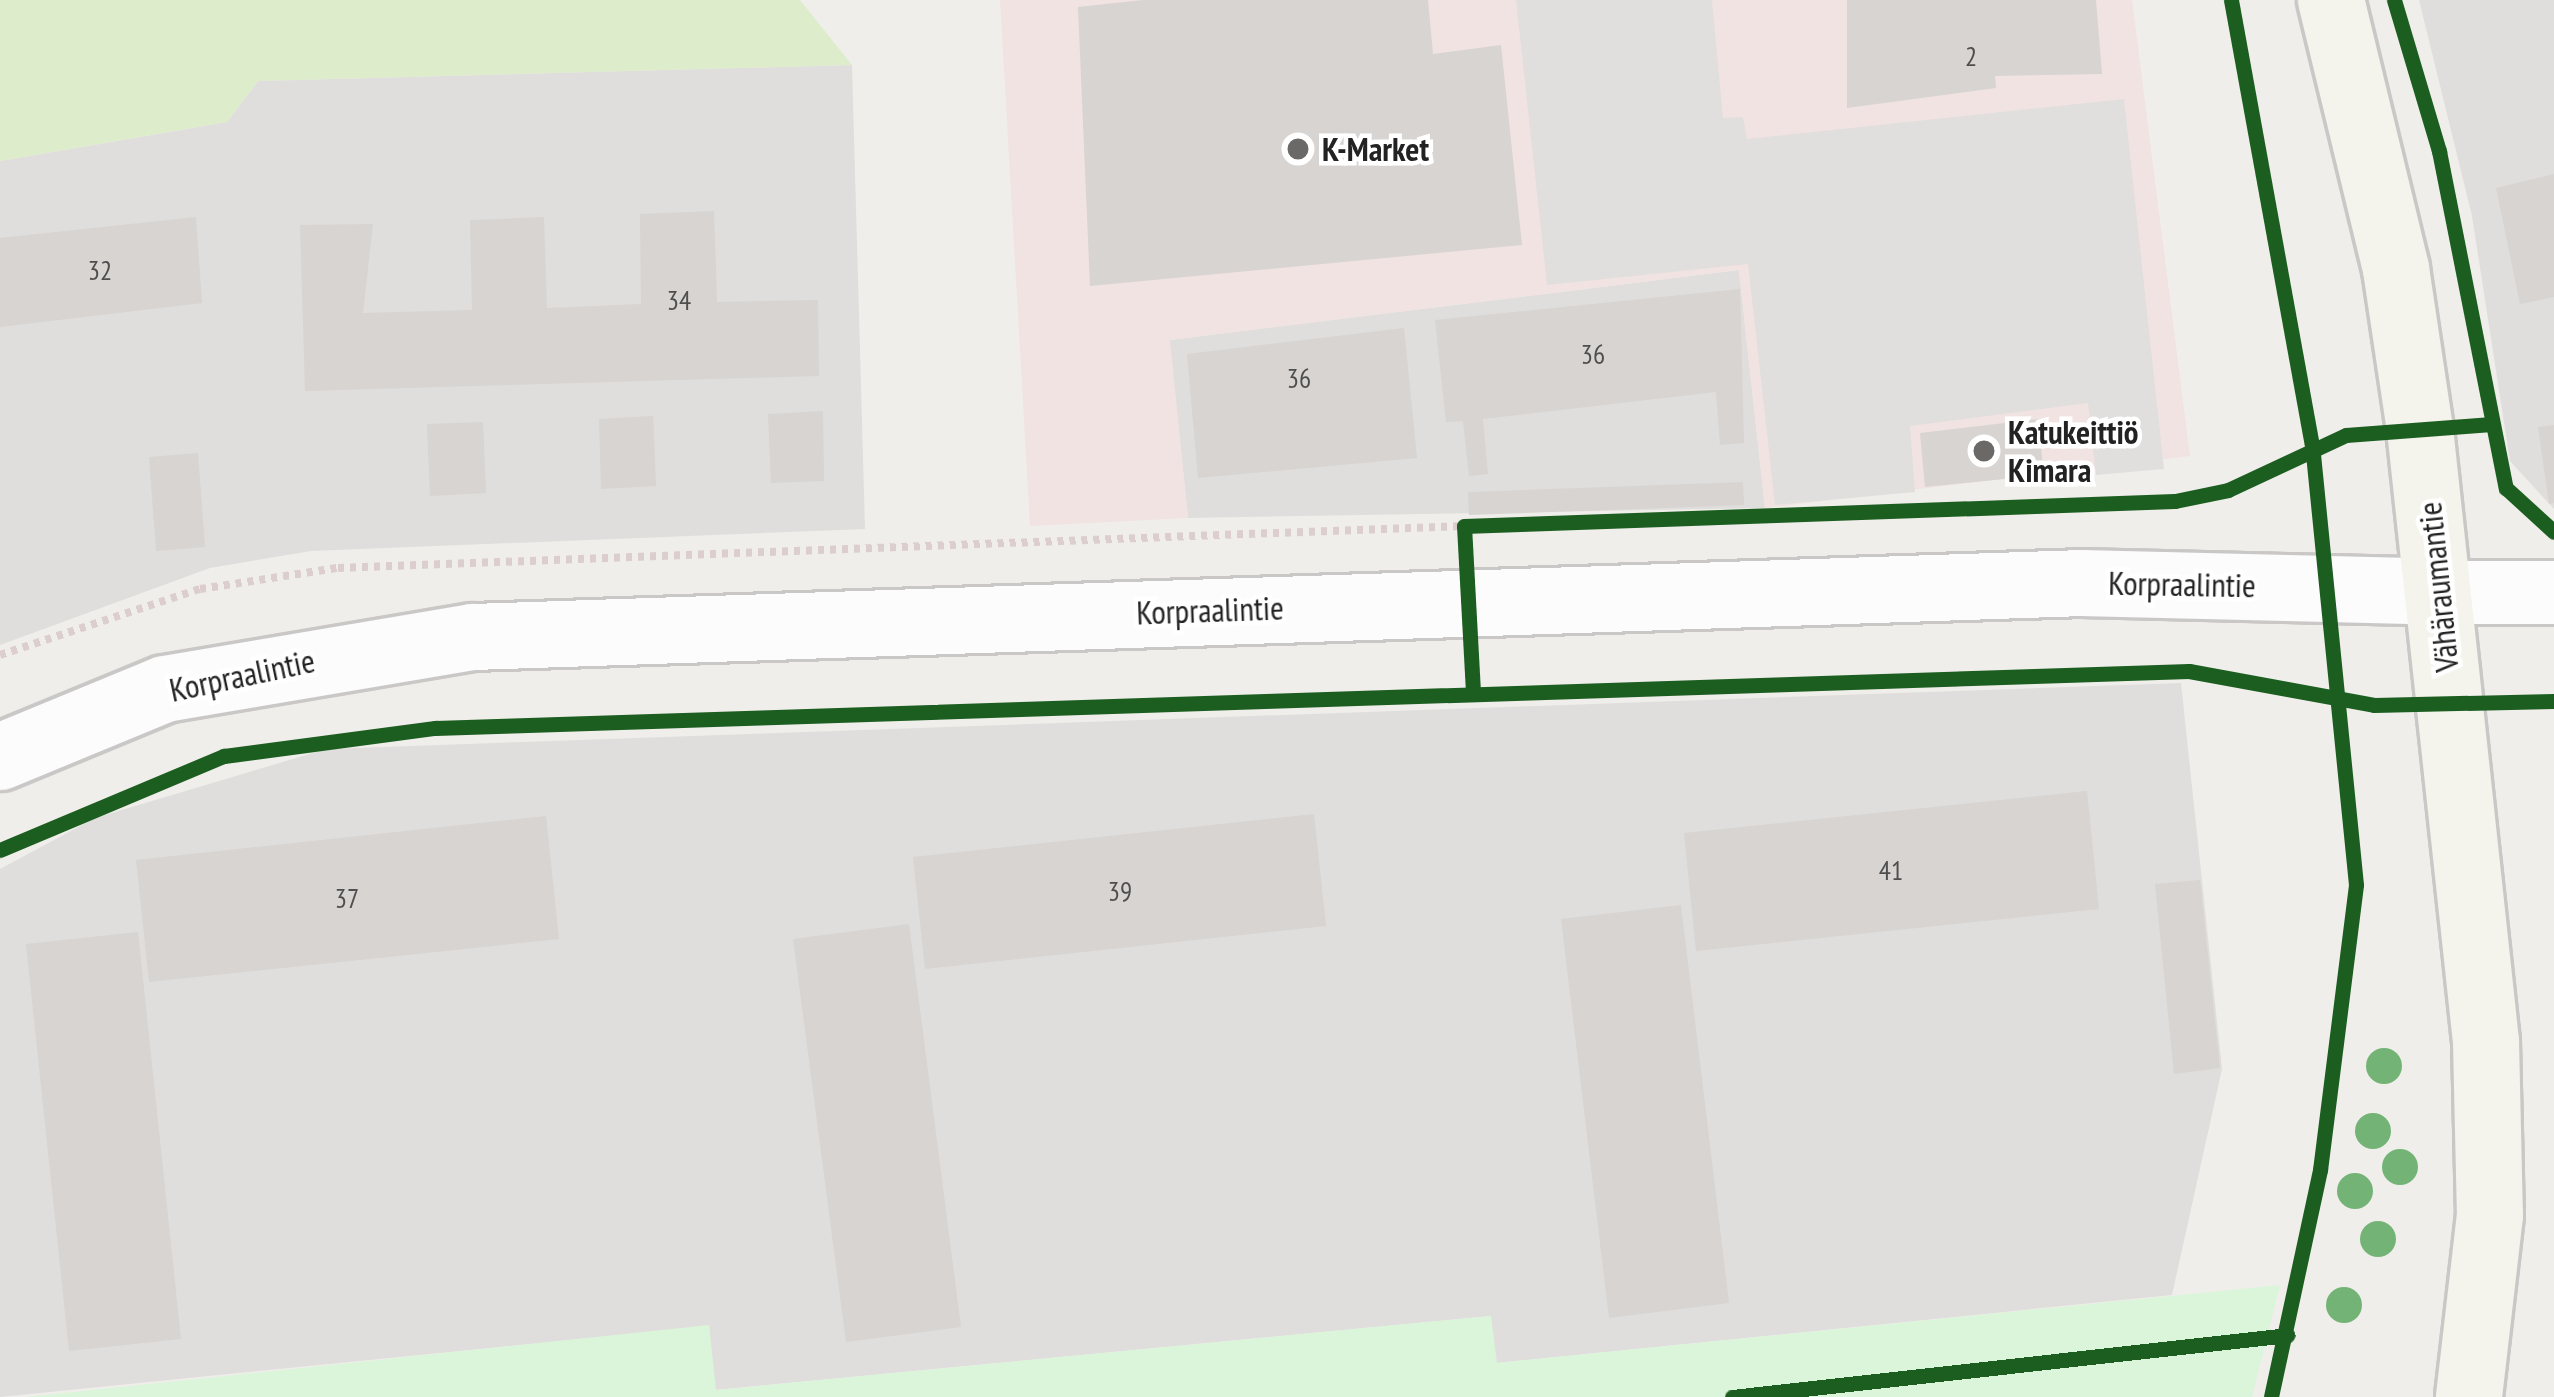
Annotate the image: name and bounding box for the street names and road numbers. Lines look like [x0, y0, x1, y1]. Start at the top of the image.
street label: Vähäraumantie [2409, 500, 2467, 674]
street label: Korpraalintie [2108, 563, 2256, 605]
street label: Korpraalintie [1136, 588, 1284, 632]
street label: Korpraalintie [166, 640, 318, 710]

